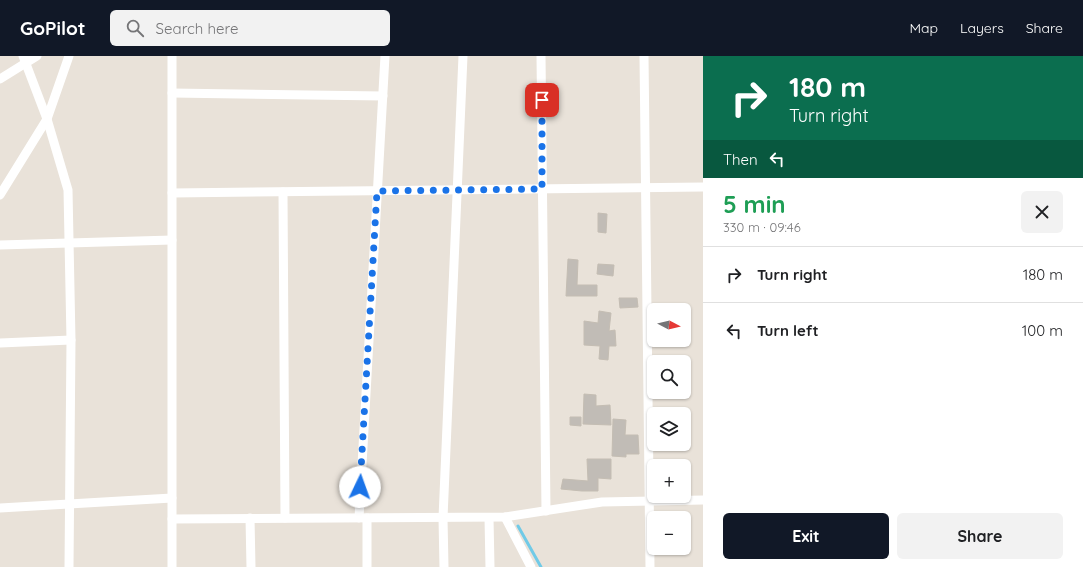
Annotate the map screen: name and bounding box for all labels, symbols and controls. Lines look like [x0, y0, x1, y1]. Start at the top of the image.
search box [110, 10, 390, 46]
text: GoPilot [20, 16, 86, 40]
icon: search [124, 17, 146, 39]
text: Search here [156, 19, 238, 38]
text: Map [909, 19, 938, 37]
text: Layers [960, 19, 1004, 37]
text: Share [1026, 19, 1063, 37]
text: 180 m [789, 69, 866, 104]
icon: right [723, 72, 775, 124]
pin [525, 83, 559, 117]
icon: arrive [531, 89, 553, 111]
text: Turn right [789, 104, 869, 127]
icon: left [766, 148, 788, 170]
text: Then [723, 150, 758, 169]
text: 5 min [723, 189, 786, 219]
button: close [1021, 191, 1063, 233]
text: 330 m · 09:46 [723, 219, 801, 235]
icon: right [723, 264, 745, 286]
text: Turn right [757, 265, 828, 284]
text: 180 m [1023, 265, 1063, 284]
north arrow [647, 303, 691, 347]
map controls [647, 303, 691, 555]
icon: left [723, 320, 745, 342]
text: Turn left [757, 321, 819, 340]
text: 100 m [1022, 321, 1063, 340]
button: search [647, 355, 691, 399]
button: layers [647, 407, 691, 451]
button: + [647, 459, 691, 503]
position arrow [339, 466, 381, 508]
button: − [647, 511, 691, 555]
button: Exit [723, 513, 889, 559]
button: Share [897, 513, 1063, 559]

